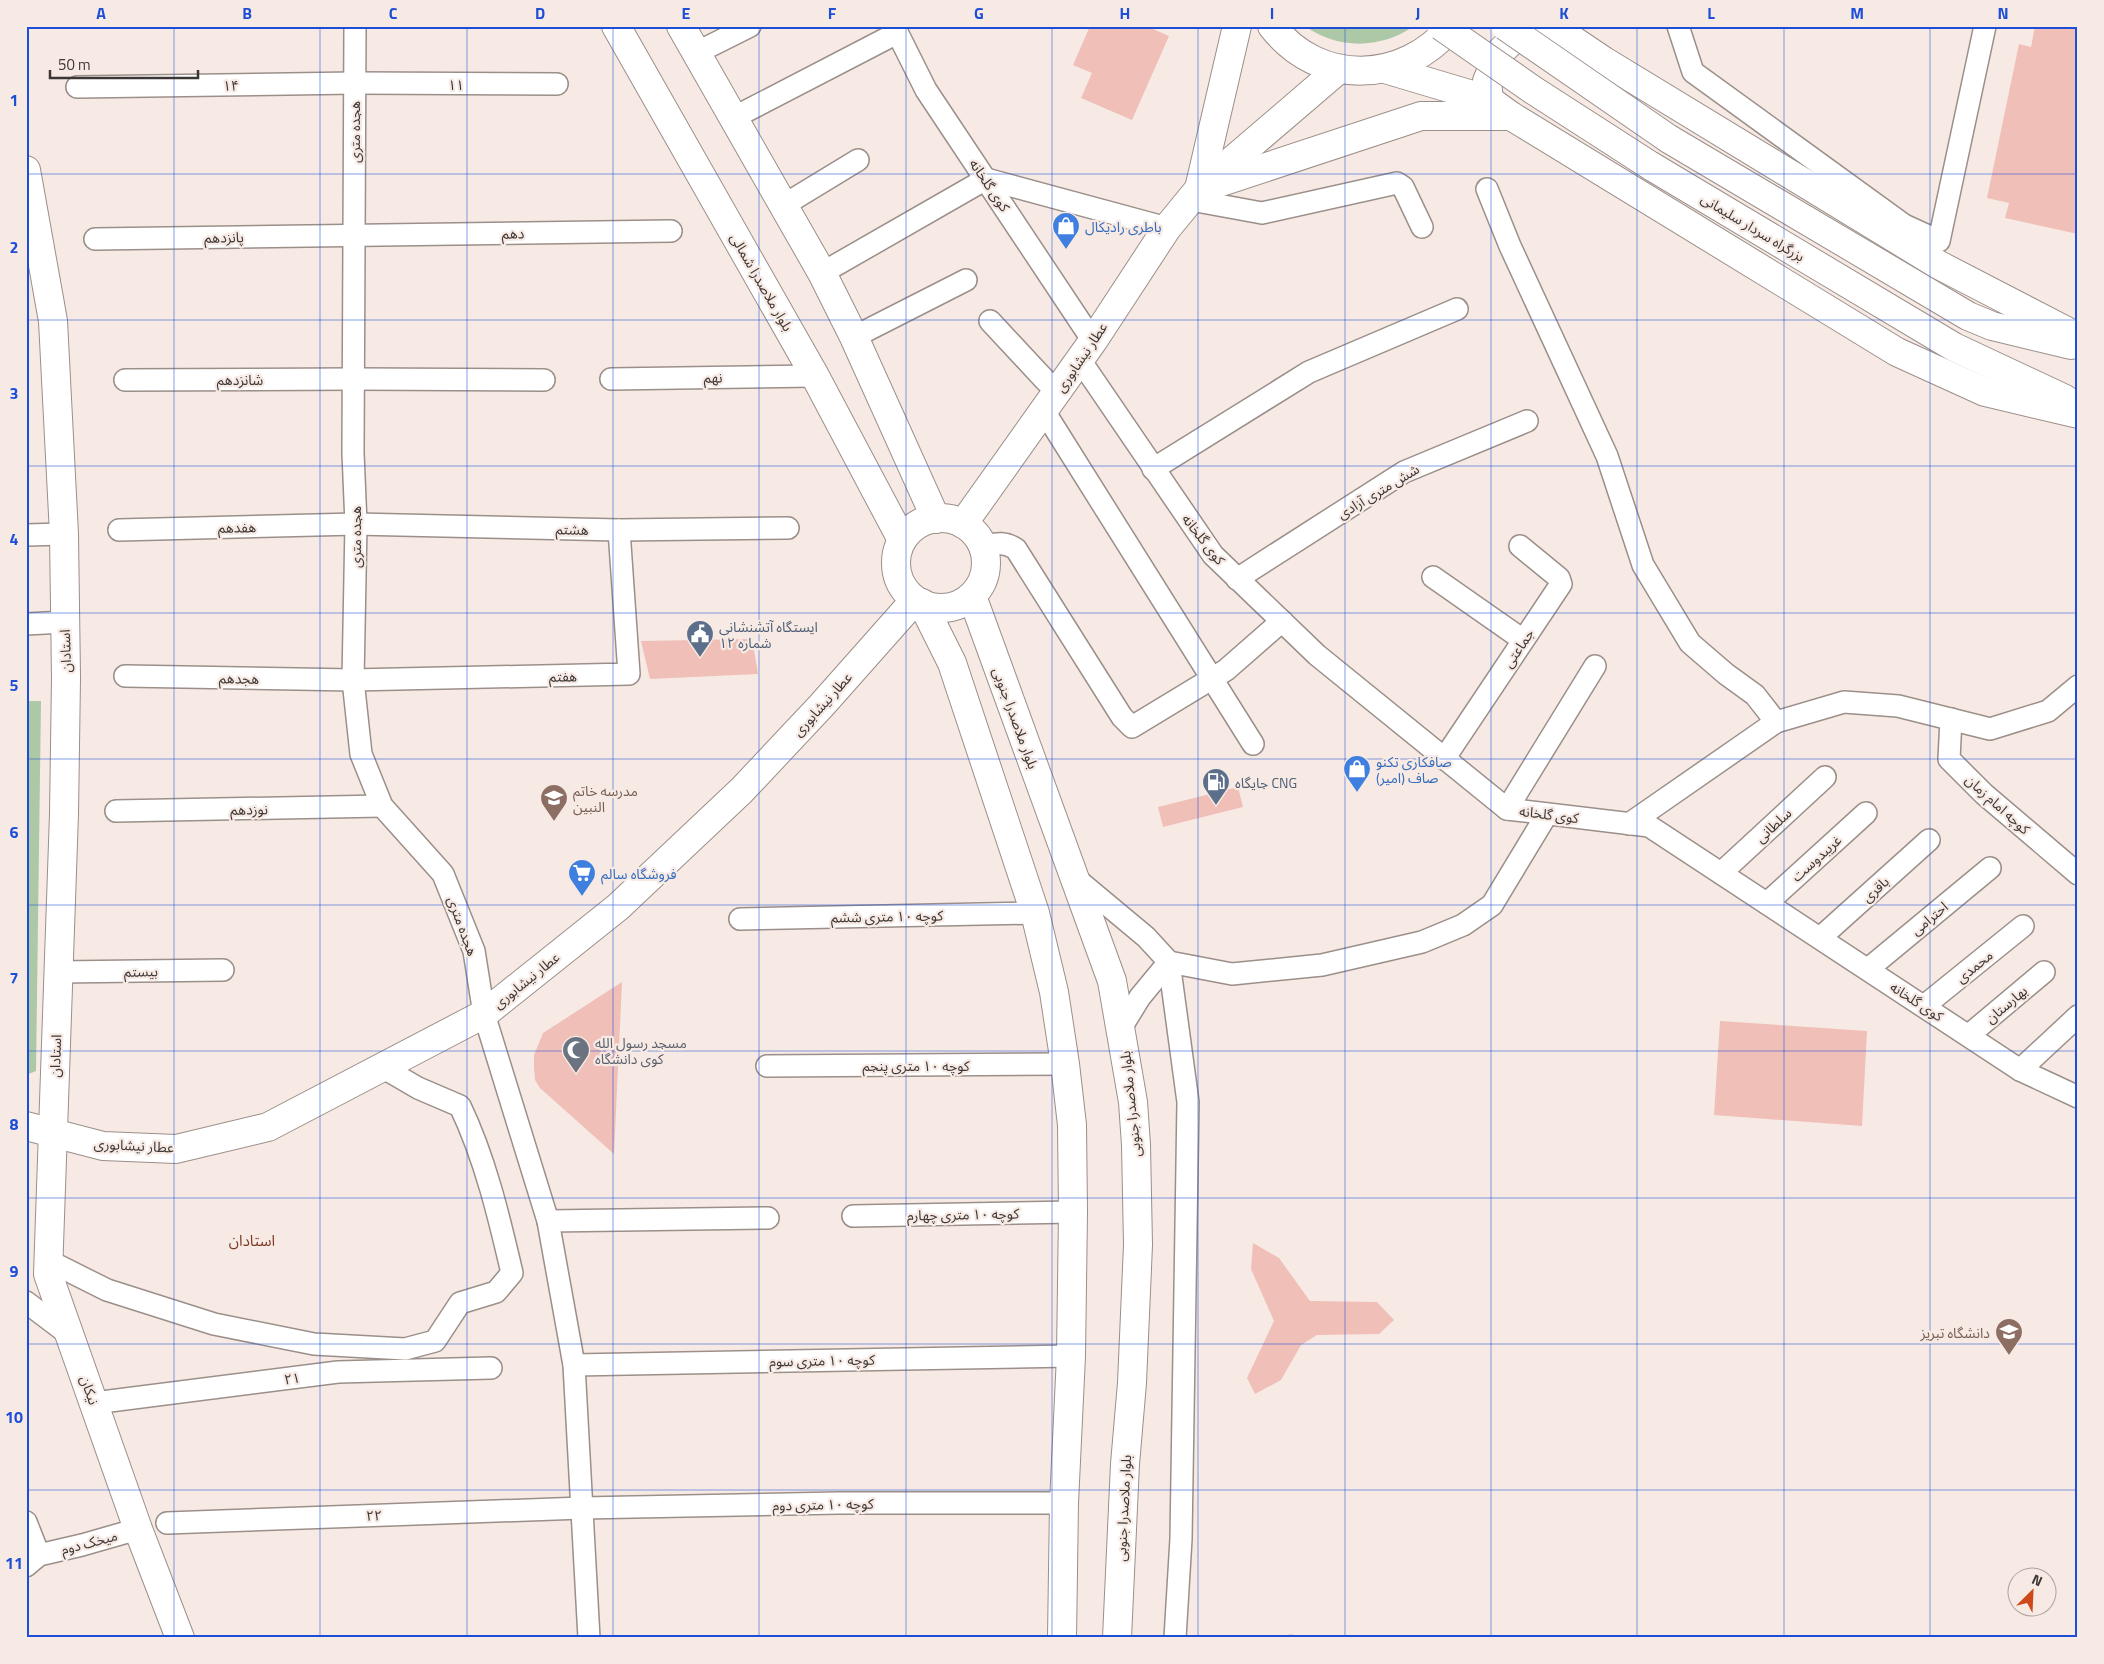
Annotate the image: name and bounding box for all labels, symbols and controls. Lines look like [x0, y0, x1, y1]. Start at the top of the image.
text: A [96, 1, 106, 25]
text: B [242, 1, 252, 25]
text: C [389, 1, 398, 25]
text: D [535, 1, 545, 25]
text: E [682, 1, 691, 25]
text: F [828, 1, 837, 25]
text: G [974, 1, 984, 25]
text: H [1120, 1, 1130, 25]
text: I [1270, 1, 1274, 25]
text: J [1416, 1, 1420, 25]
text: K [1559, 1, 1569, 25]
text: L [1707, 1, 1715, 25]
text: M [1850, 1, 1864, 25]
text: N [1997, 1, 2009, 25]
scale bar [50, 48, 198, 80]
text: 50 m [58, 53, 91, 76]
street label: ۱۴ [223, 74, 239, 96]
street label: ۱۱ [448, 74, 464, 95]
text: 1 [10, 88, 18, 112]
street label: هجده متری [344, 101, 365, 163]
street label: کوی گلخانه [965, 154, 1016, 216]
street label: بزرگراه سردار سلیمانی [1697, 188, 1809, 266]
shop icon: باطری رادیکال [1051, 211, 1081, 250]
place label: باطری رادیکال [1085, 216, 1162, 237]
street label: دهم [502, 222, 525, 245]
street label: پانزدهم [204, 226, 244, 249]
street label: بلوار ملاصدرا شمالی [725, 229, 799, 335]
text: 2 [10, 235, 18, 259]
street label: عطار نیشابوری [1050, 318, 1112, 396]
street label: نهم [703, 366, 723, 389]
street label: شانزدهم [217, 369, 263, 391]
text: 3 [10, 381, 18, 405]
street label: شش متری آزادی [1333, 458, 1423, 524]
street label: هجده متری [345, 506, 366, 568]
street label: کوی گلخانه [1177, 509, 1231, 569]
street label: هفدهم [218, 516, 256, 539]
street label: هشتم [555, 518, 589, 541]
text: 4 [10, 527, 19, 551]
place label: ایستگاه آتشنشانی شماره ۱۲ [719, 616, 818, 653]
public building icon: ایستگاه آتشنشانی شماره ۱۲ [685, 619, 715, 658]
street label: جماعتی [1497, 624, 1539, 672]
street label: استادان [54, 629, 76, 673]
street label: بلوار ملاصدرا جنوبی [988, 664, 1044, 772]
street label: هفتم [549, 665, 577, 688]
street label: هجدهم [219, 667, 259, 690]
street label: عطار نیشابوری [787, 667, 857, 741]
text: 5 [10, 673, 19, 697]
place label: صافکاری تکنو صاف (امیر) [1376, 751, 1452, 788]
shop icon: صافکاری تکنو صاف (امیر) [1342, 754, 1372, 793]
fuel station icon: جایگاه CNG [1201, 767, 1231, 806]
street label: کوچه امام زمان [1960, 769, 2035, 840]
place label: جایگاه CNG [1235, 772, 1297, 793]
place label: مدرسه خاتم النبین [573, 780, 638, 817]
school or university icon: مدرسه خاتم النبین [539, 783, 569, 822]
street label: نوزدهم [230, 798, 268, 821]
street label: کوی گلخانه [1518, 800, 1580, 828]
street label: سلطانی [1750, 803, 1796, 847]
text: 6 [10, 820, 19, 844]
street label: غریبدوست [1786, 830, 1846, 886]
supermarket icon: فروشگاه سالم [567, 858, 597, 897]
place label: فروشگاه سالم [601, 863, 677, 885]
street label: باقری [1857, 871, 1893, 907]
street label: هجده متری [443, 893, 483, 959]
street label: احترامی [1906, 896, 1952, 940]
street label: کوچه ۱۰ متری ششم [831, 905, 944, 928]
street label: محمدی [1951, 944, 1997, 988]
street label: عطار نیشابوری [488, 947, 564, 1013]
street label: بیستم [124, 960, 158, 983]
text: 7 [10, 966, 18, 990]
street label: کوی گلخانه [1886, 976, 1948, 1026]
street label: بهارستان [1980, 980, 2032, 1028]
place label: مسجد رسول الله کوی دانشگاه [595, 1032, 687, 1069]
street label: استادان [44, 1034, 66, 1078]
mosque icon: مسجد رسول الله کوی دانشگاه [561, 1035, 591, 1074]
street label: بلوار ملاصدرا جنوبی [1114, 1050, 1146, 1158]
street label: کوچه ۱۰ متری پنجم [862, 1055, 970, 1077]
text: 8 [10, 1112, 19, 1136]
street label: عطار نیشابوری [93, 1132, 175, 1158]
street label: کوچه ۱۰ متری چهارم [907, 1203, 1020, 1226]
district label: استادان [229, 1229, 275, 1252]
text: 9 [10, 1259, 19, 1283]
school or university icon: دانشگاه تبریز [1994, 1317, 2024, 1356]
place label: دانشگاه تبریز [1920, 1322, 1990, 1343]
street label: کوچه ۱۰ متری سوم [769, 1349, 875, 1372]
street label: ۲۱ [283, 1367, 301, 1389]
street label: نیکان [75, 1373, 105, 1408]
text: 10 [5, 1405, 23, 1429]
street label: بلوار ملاصدرا جنوبی [1110, 1454, 1136, 1562]
street label: کوچه ۱۰ متری دوم [772, 1493, 874, 1516]
street label: ۲۲ [366, 1504, 382, 1526]
street label: میخک دوم [58, 1524, 120, 1561]
text: 11 [5, 1551, 23, 1575]
north arrow [2006, 1566, 2056, 1616]
text: N [2029, 1568, 2046, 1591]

